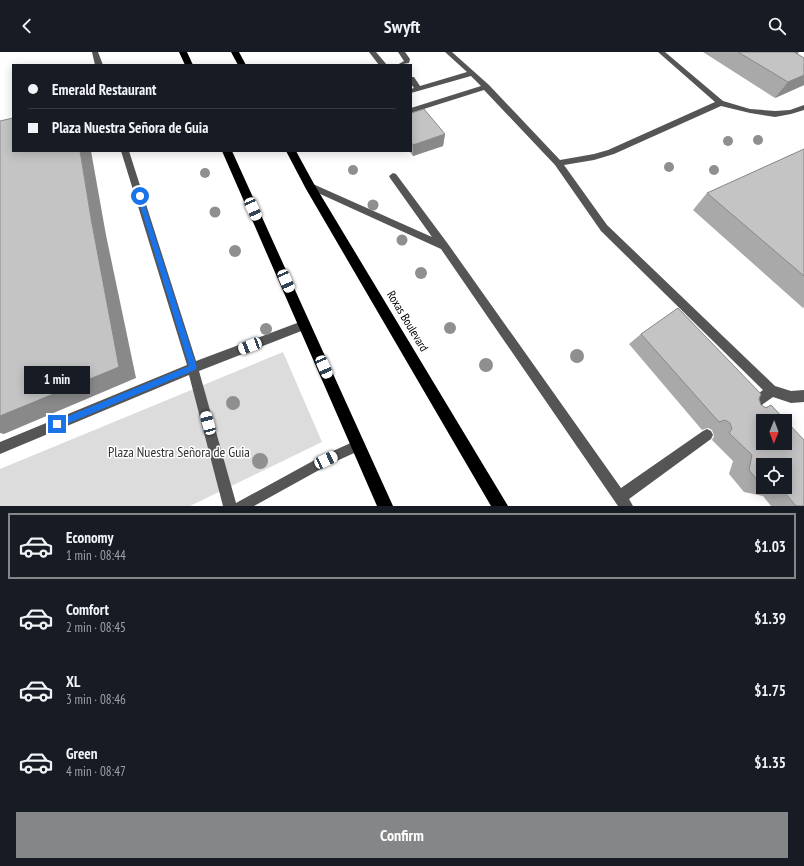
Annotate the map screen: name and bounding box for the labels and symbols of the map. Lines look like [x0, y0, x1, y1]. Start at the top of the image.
route start [131, 187, 149, 205]
car [243, 196, 263, 222]
car [276, 268, 296, 294]
street label: Roxas Boulevard [384, 288, 432, 354]
car [237, 336, 263, 356]
car [314, 354, 334, 380]
callout: 1 min [24, 366, 90, 394]
car [199, 410, 217, 436]
north arrow [756, 414, 792, 450]
route end [48, 415, 66, 433]
park label: Plaza Nuestra Señora de Guia [108, 443, 250, 461]
car [313, 449, 339, 471]

